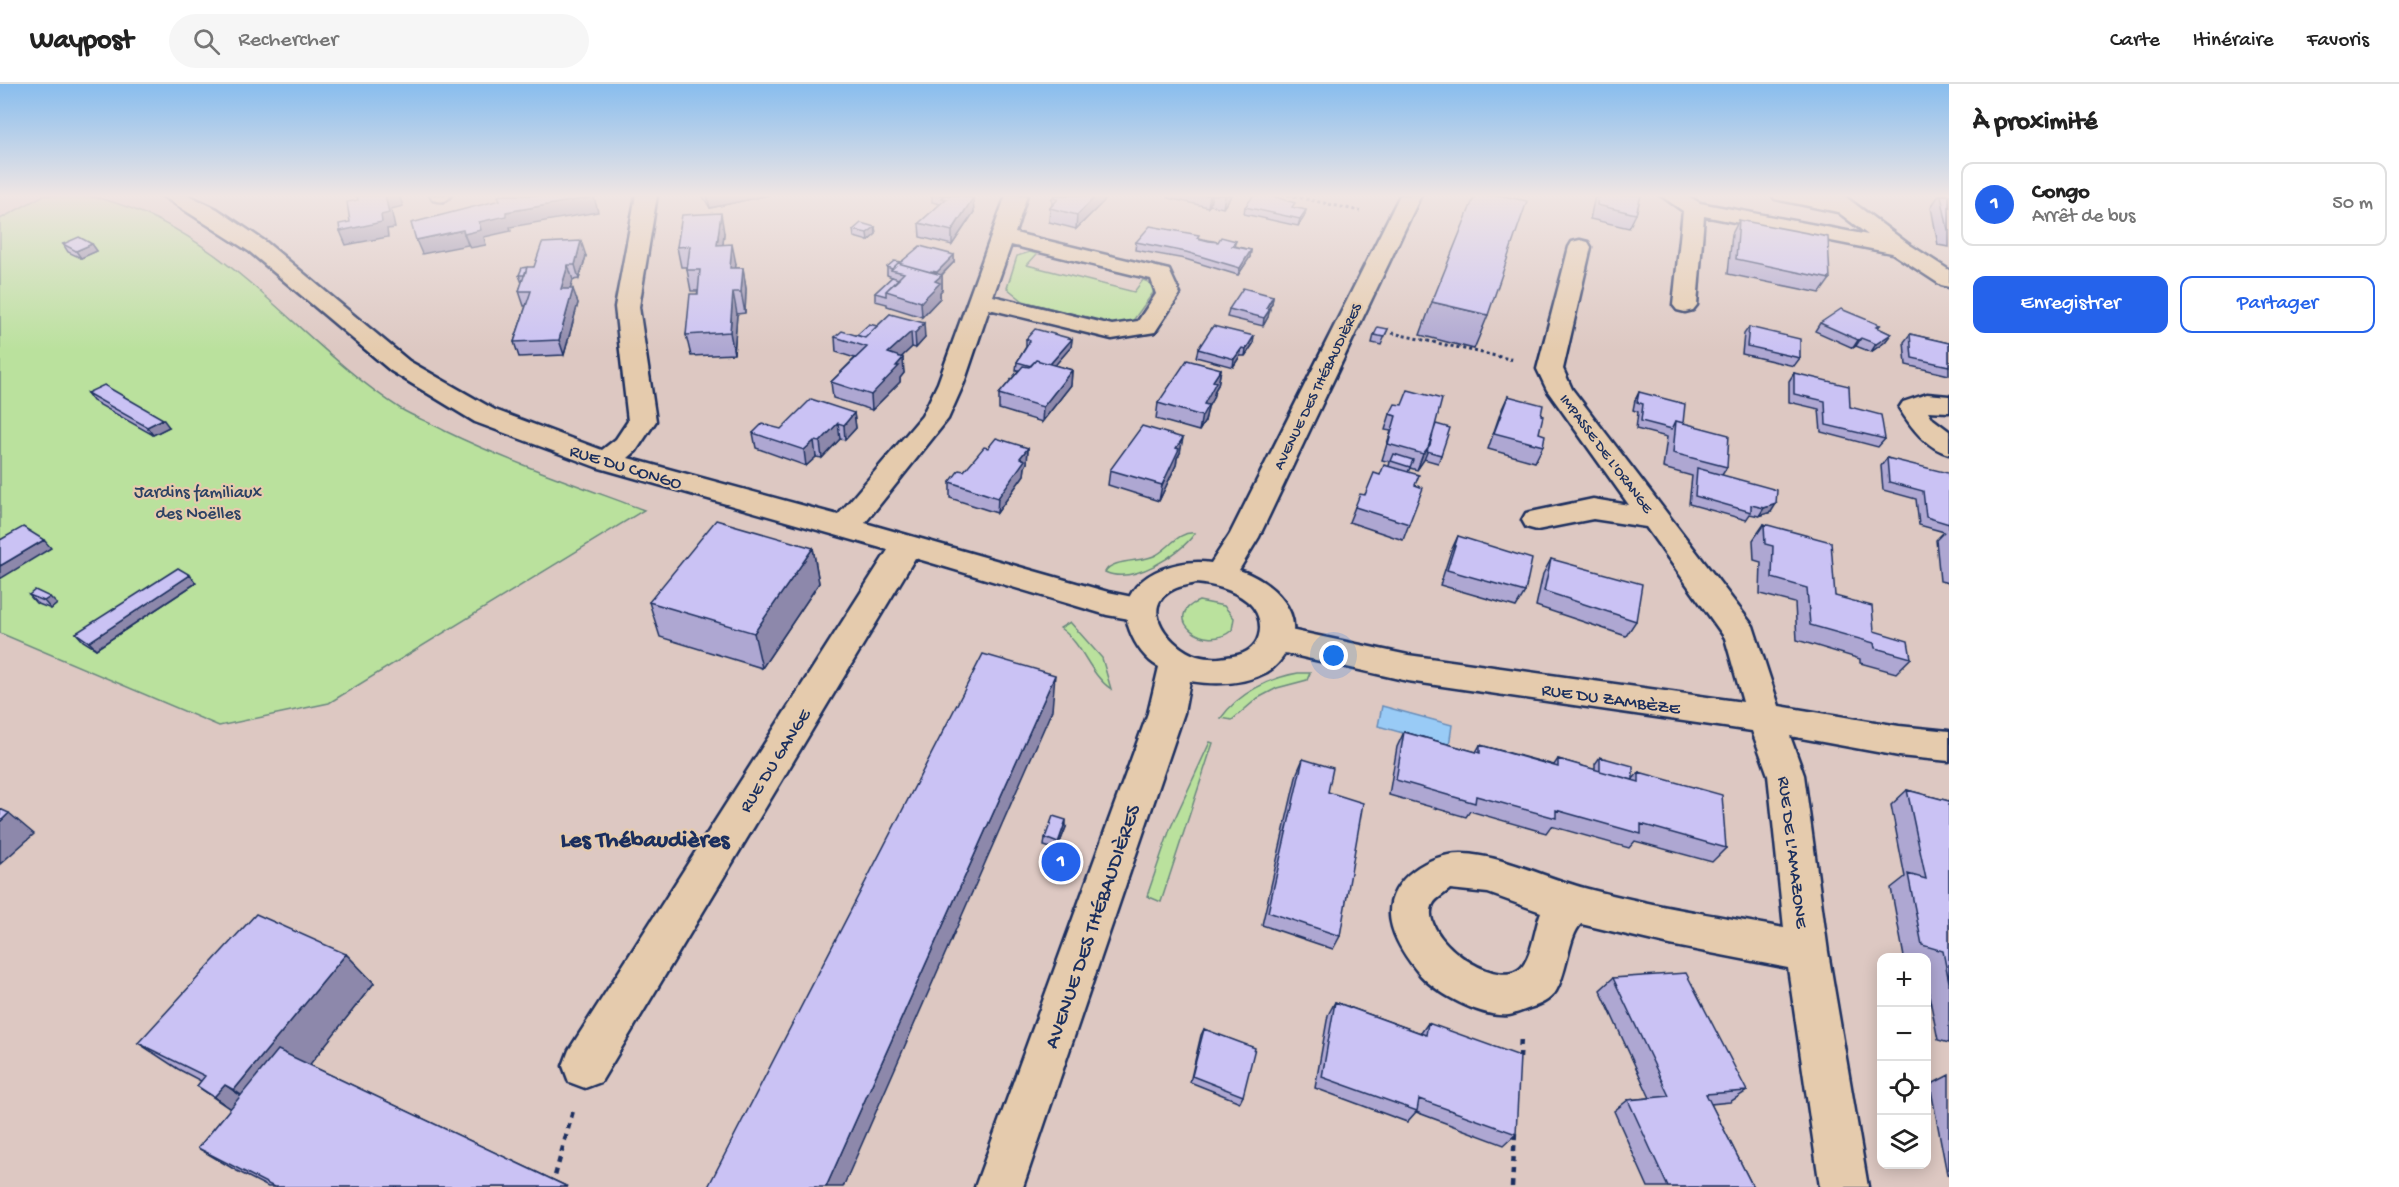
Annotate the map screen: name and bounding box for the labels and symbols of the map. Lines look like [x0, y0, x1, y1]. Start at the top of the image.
street label: AVENUE DES THÉBAUDIÈRES [1271, 301, 1367, 473]
street label: IMPASSE DE L'ORANGE [1555, 391, 1656, 518]
street label: RUE DU CONGO [567, 441, 684, 495]
park label: Jardins familiaux des Noëlles [134, 483, 262, 525]
your location [1319, 641, 1348, 670]
street label: RUE DU ZAMBÈZE [1540, 680, 1682, 721]
street label: RUE DU GANGE [736, 705, 817, 817]
street label: RUE DE L'AMAZONE [1772, 775, 1811, 930]
street label: AVENUE DES THÉBAUDIÈRES [1041, 802, 1148, 1053]
district label: Les Thébaudières [561, 827, 731, 856]
pin: 1 [1042, 840, 1080, 884]

